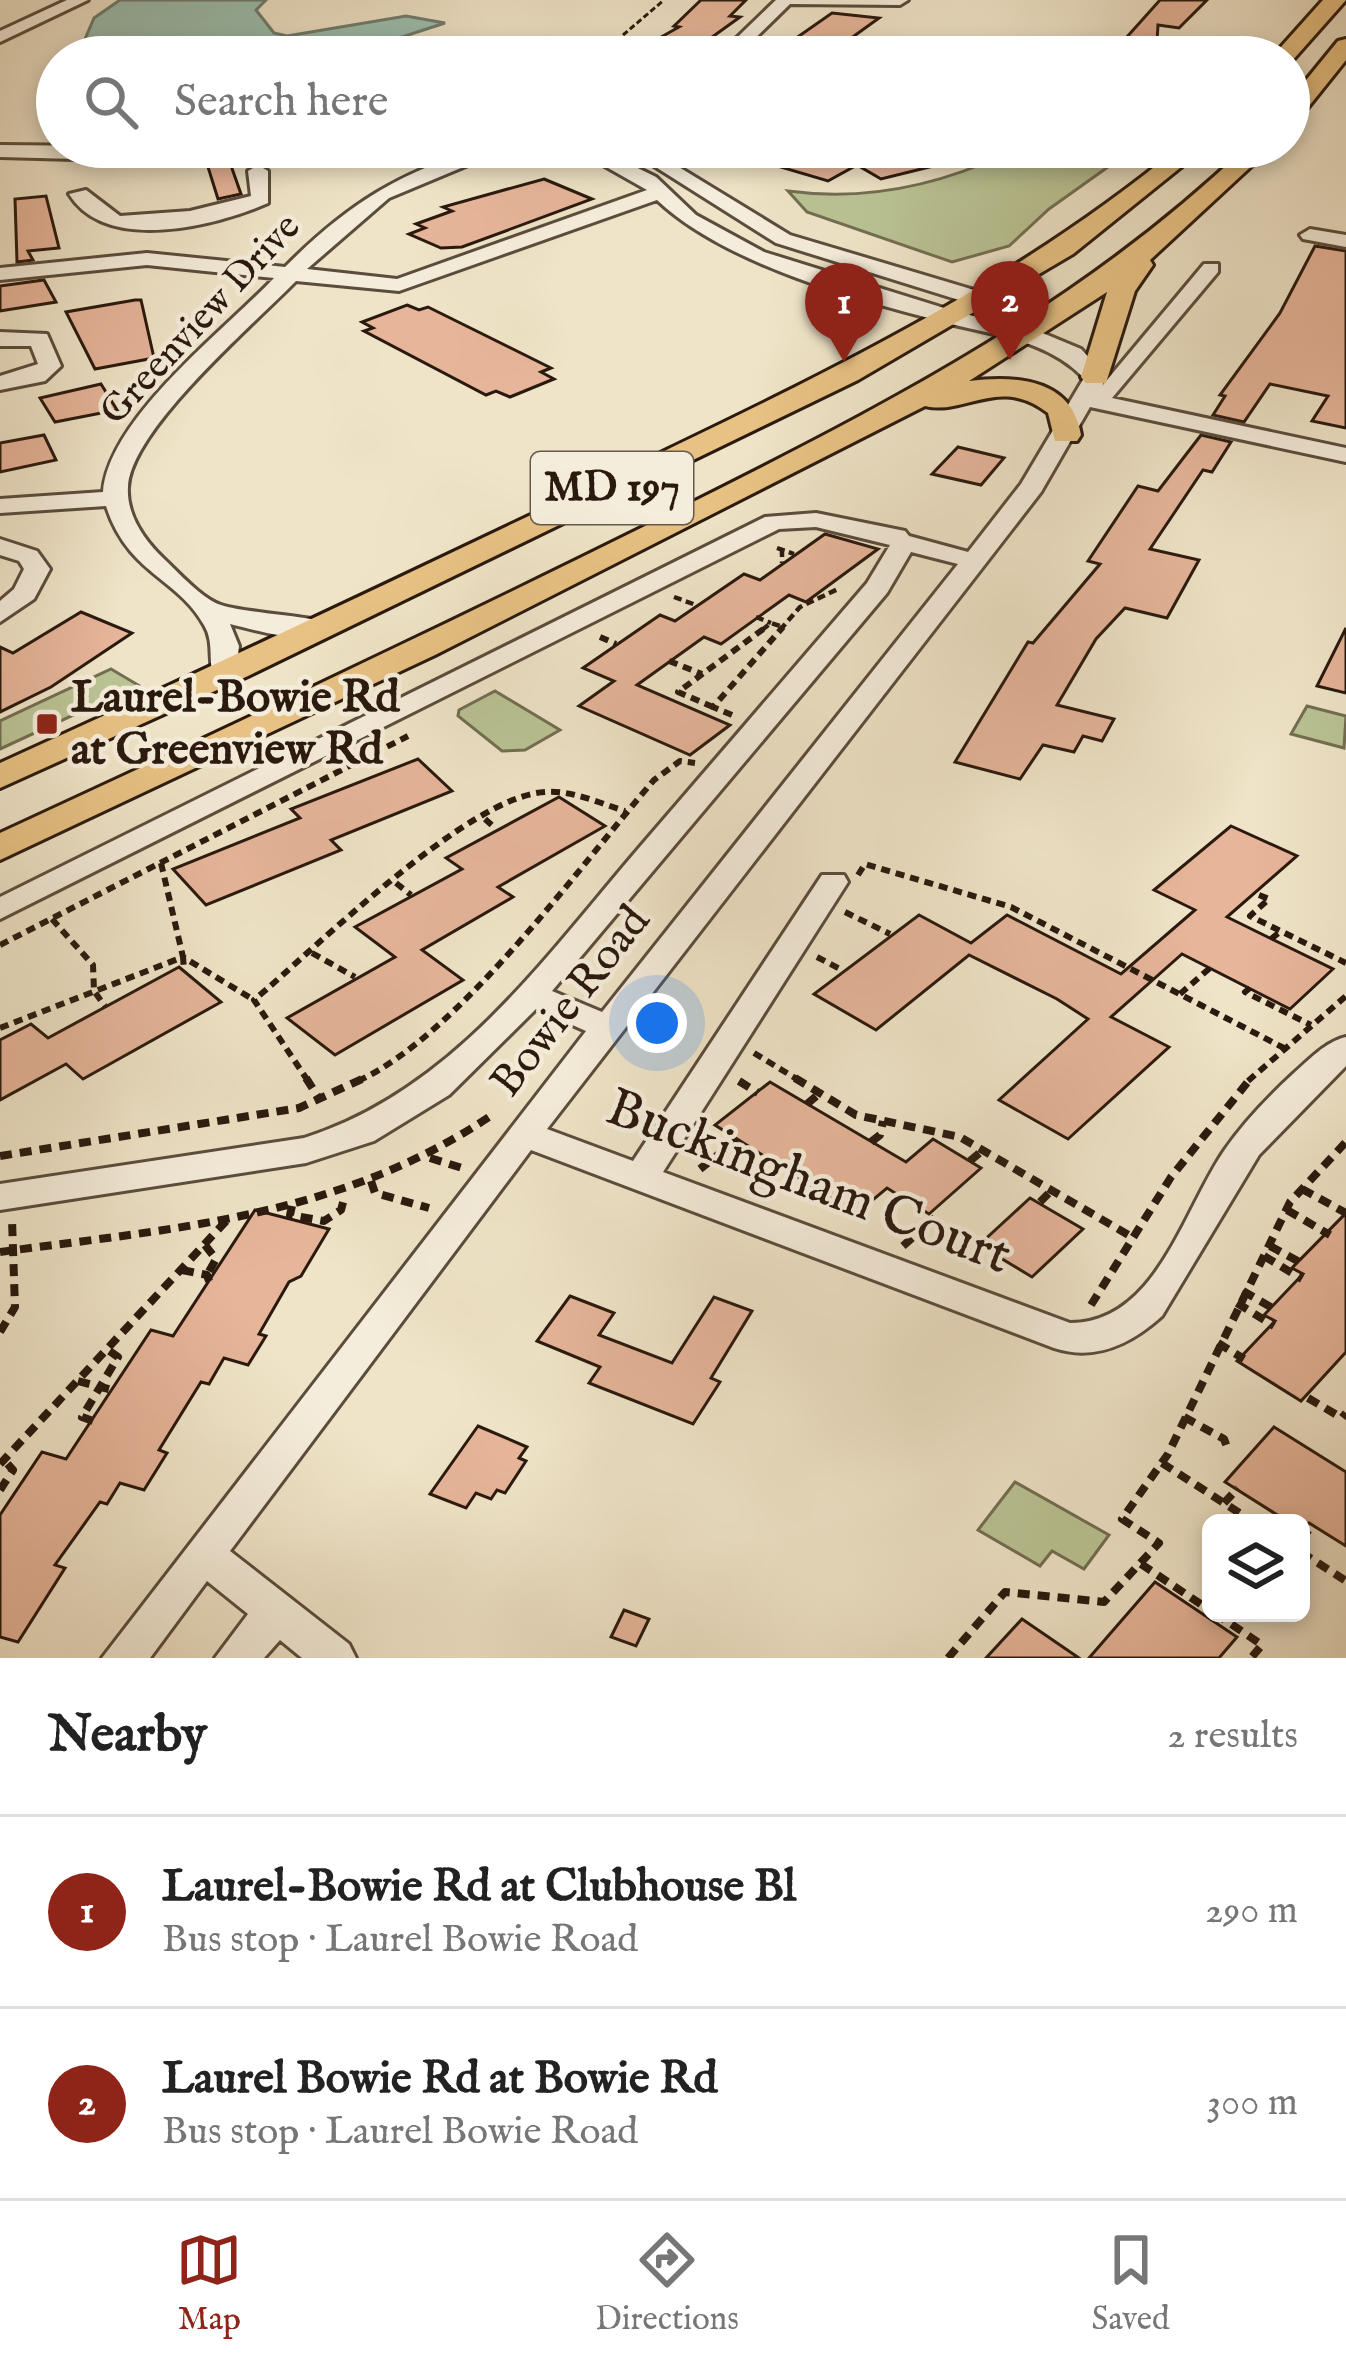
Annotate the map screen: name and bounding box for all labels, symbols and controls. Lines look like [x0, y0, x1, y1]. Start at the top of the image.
search box [36, 36, 1310, 168]
icon: search [78, 69, 144, 135]
text: Search here [174, 74, 388, 131]
street label: Greenview Drive [90, 204, 312, 436]
pin: 2 [971, 261, 1049, 360]
pin: 1 [805, 263, 883, 362]
road number: MD 197 [531, 452, 693, 524]
place label: Laurel-Bowie Rd at Greenview Rd [71, 670, 401, 779]
marker: Laurel-Bowie Rd at Greenview Rd [34, 711, 60, 737]
street label: Bowie Road [479, 894, 664, 1109]
your location [627, 993, 687, 1053]
street label: Buckingham Court [596, 1074, 1020, 1292]
map controls [1202, 1514, 1310, 1622]
button: layers [1202, 1514, 1310, 1622]
text: Nearby [48, 1704, 207, 1769]
text: 2 results [1167, 1712, 1298, 1761]
text: Laurel-Bowie Rd at Clubhouse Bl [162, 1859, 796, 1916]
text: 1 [80, 1887, 94, 1936]
text: 290 m [1205, 1887, 1298, 1936]
text: Bus stop · Laurel Bowie Road [162, 1916, 638, 1965]
text: Laurel Bowie Rd at Bowie Rd [162, 2051, 718, 2108]
text: 2 [78, 2079, 96, 2128]
text: 300 m [1206, 2079, 1298, 2128]
text: Bus stop · Laurel Bowie Road [162, 2108, 638, 2157]
tab: Map [176, 2227, 242, 2341]
tab: Directions [595, 2227, 739, 2341]
tab: Saved [1092, 2227, 1170, 2341]

